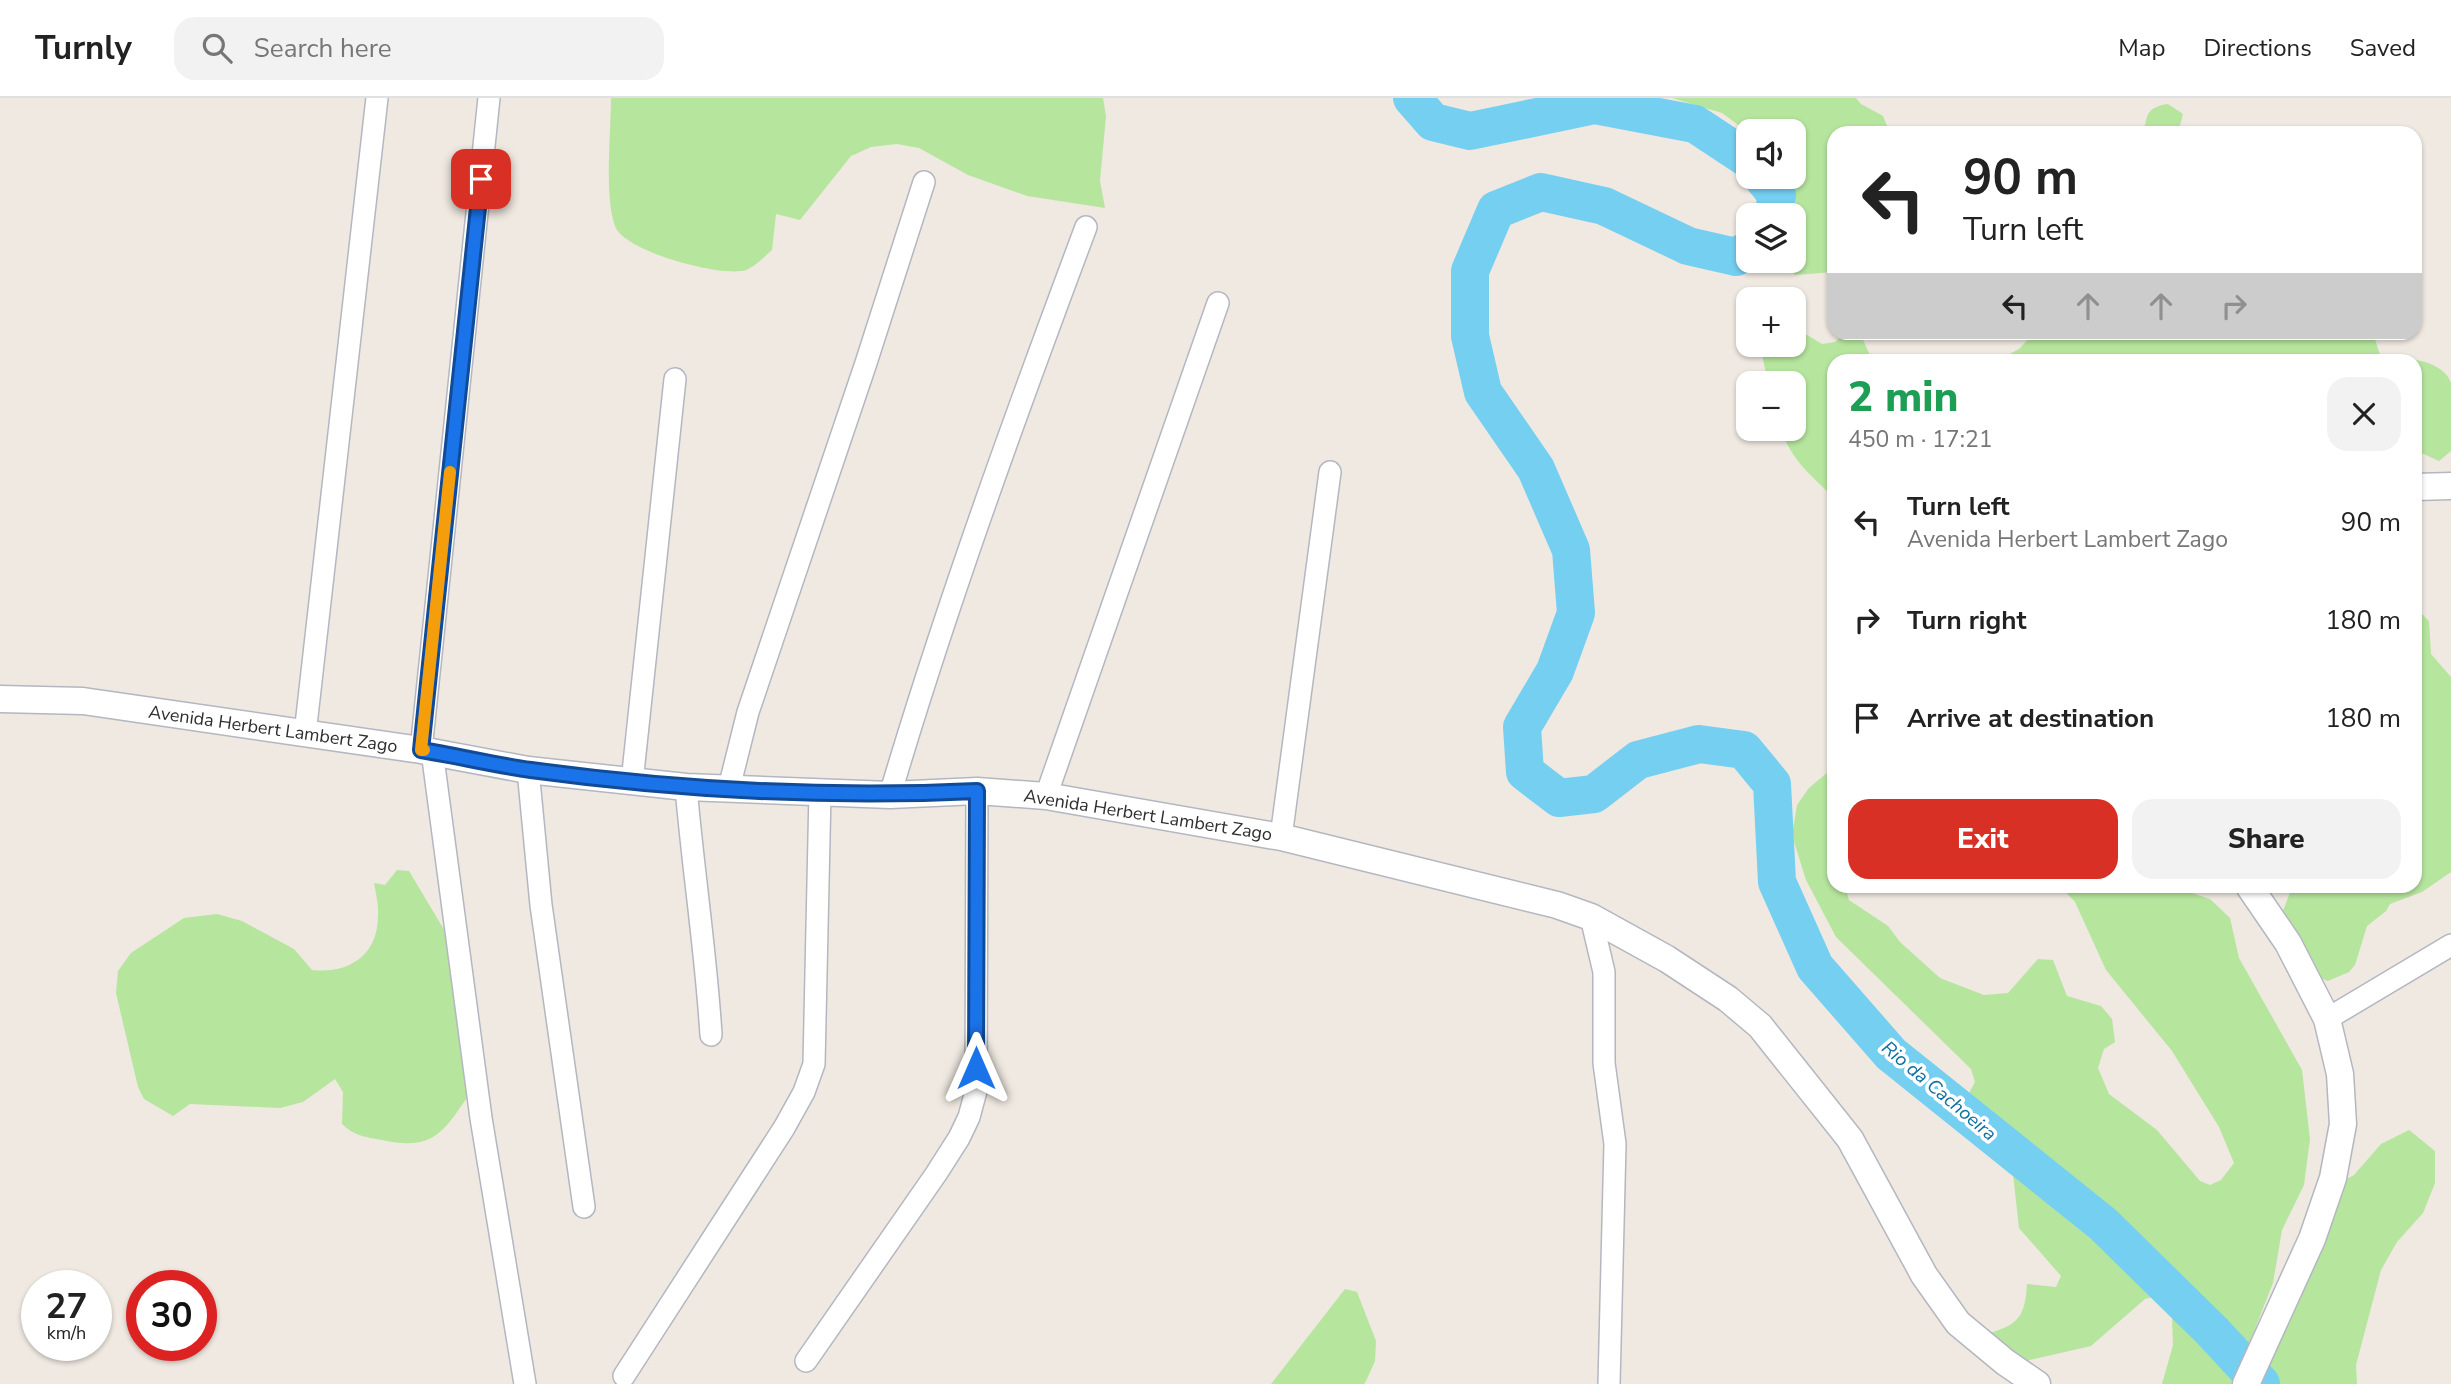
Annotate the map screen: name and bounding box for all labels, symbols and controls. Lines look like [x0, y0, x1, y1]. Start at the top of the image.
search box [174, 17, 664, 80]
text: Turnly [35, 26, 132, 71]
icon: search [198, 29, 236, 67]
text: Search here [254, 31, 392, 66]
text: Map [2118, 32, 2165, 64]
text: Directions [2203, 32, 2312, 64]
text: Saved [2350, 32, 2416, 64]
map controls [1736, 119, 1806, 441]
button: sound [1736, 119, 1806, 189]
text: 90 m [1963, 144, 2078, 211]
pin [451, 149, 511, 209]
icon: left [1848, 154, 1939, 245]
icon: arrive [462, 160, 500, 198]
button: layers [1736, 203, 1806, 273]
text: Turn left [1963, 208, 2083, 251]
button: + [1736, 287, 1806, 357]
icon: left [1996, 287, 2034, 325]
icon: ahead [2069, 287, 2107, 325]
icon: ahead [2142, 287, 2180, 325]
icon: right [2215, 287, 2253, 325]
text: 2 min [1848, 369, 1958, 426]
button: − [1736, 371, 1806, 441]
button: close [2327, 377, 2401, 451]
text: 450 m · 17:21 [1848, 424, 1993, 455]
text: Turn left [1907, 489, 2010, 524]
icon: left [1848, 503, 1886, 541]
text: 90 m [2341, 505, 2401, 540]
text: Avenida Herbert Lambert Zago [1907, 524, 2228, 555]
icon: right [1848, 601, 1886, 639]
text: Turn right [1907, 603, 2026, 638]
text: 180 m [2325, 603, 2401, 638]
icon: arrive [1848, 699, 1886, 737]
street label: Avenida Herbert Lambert Zago [147, 700, 399, 758]
text: Arrive at destination [1907, 701, 2154, 736]
text: 180 m [2325, 701, 2401, 736]
street label: Avenida Herbert Lambert Zago [1022, 783, 1274, 847]
button: Exit [1848, 799, 2118, 879]
button: Share [2132, 799, 2401, 879]
position arrow [939, 1031, 1013, 1105]
water label: Rio da Cachoeira [1876, 1035, 2002, 1147]
speed limit sign: 30 [126, 1270, 217, 1361]
text: 27 [45, 1283, 88, 1330]
text: km/h [47, 1321, 86, 1345]

